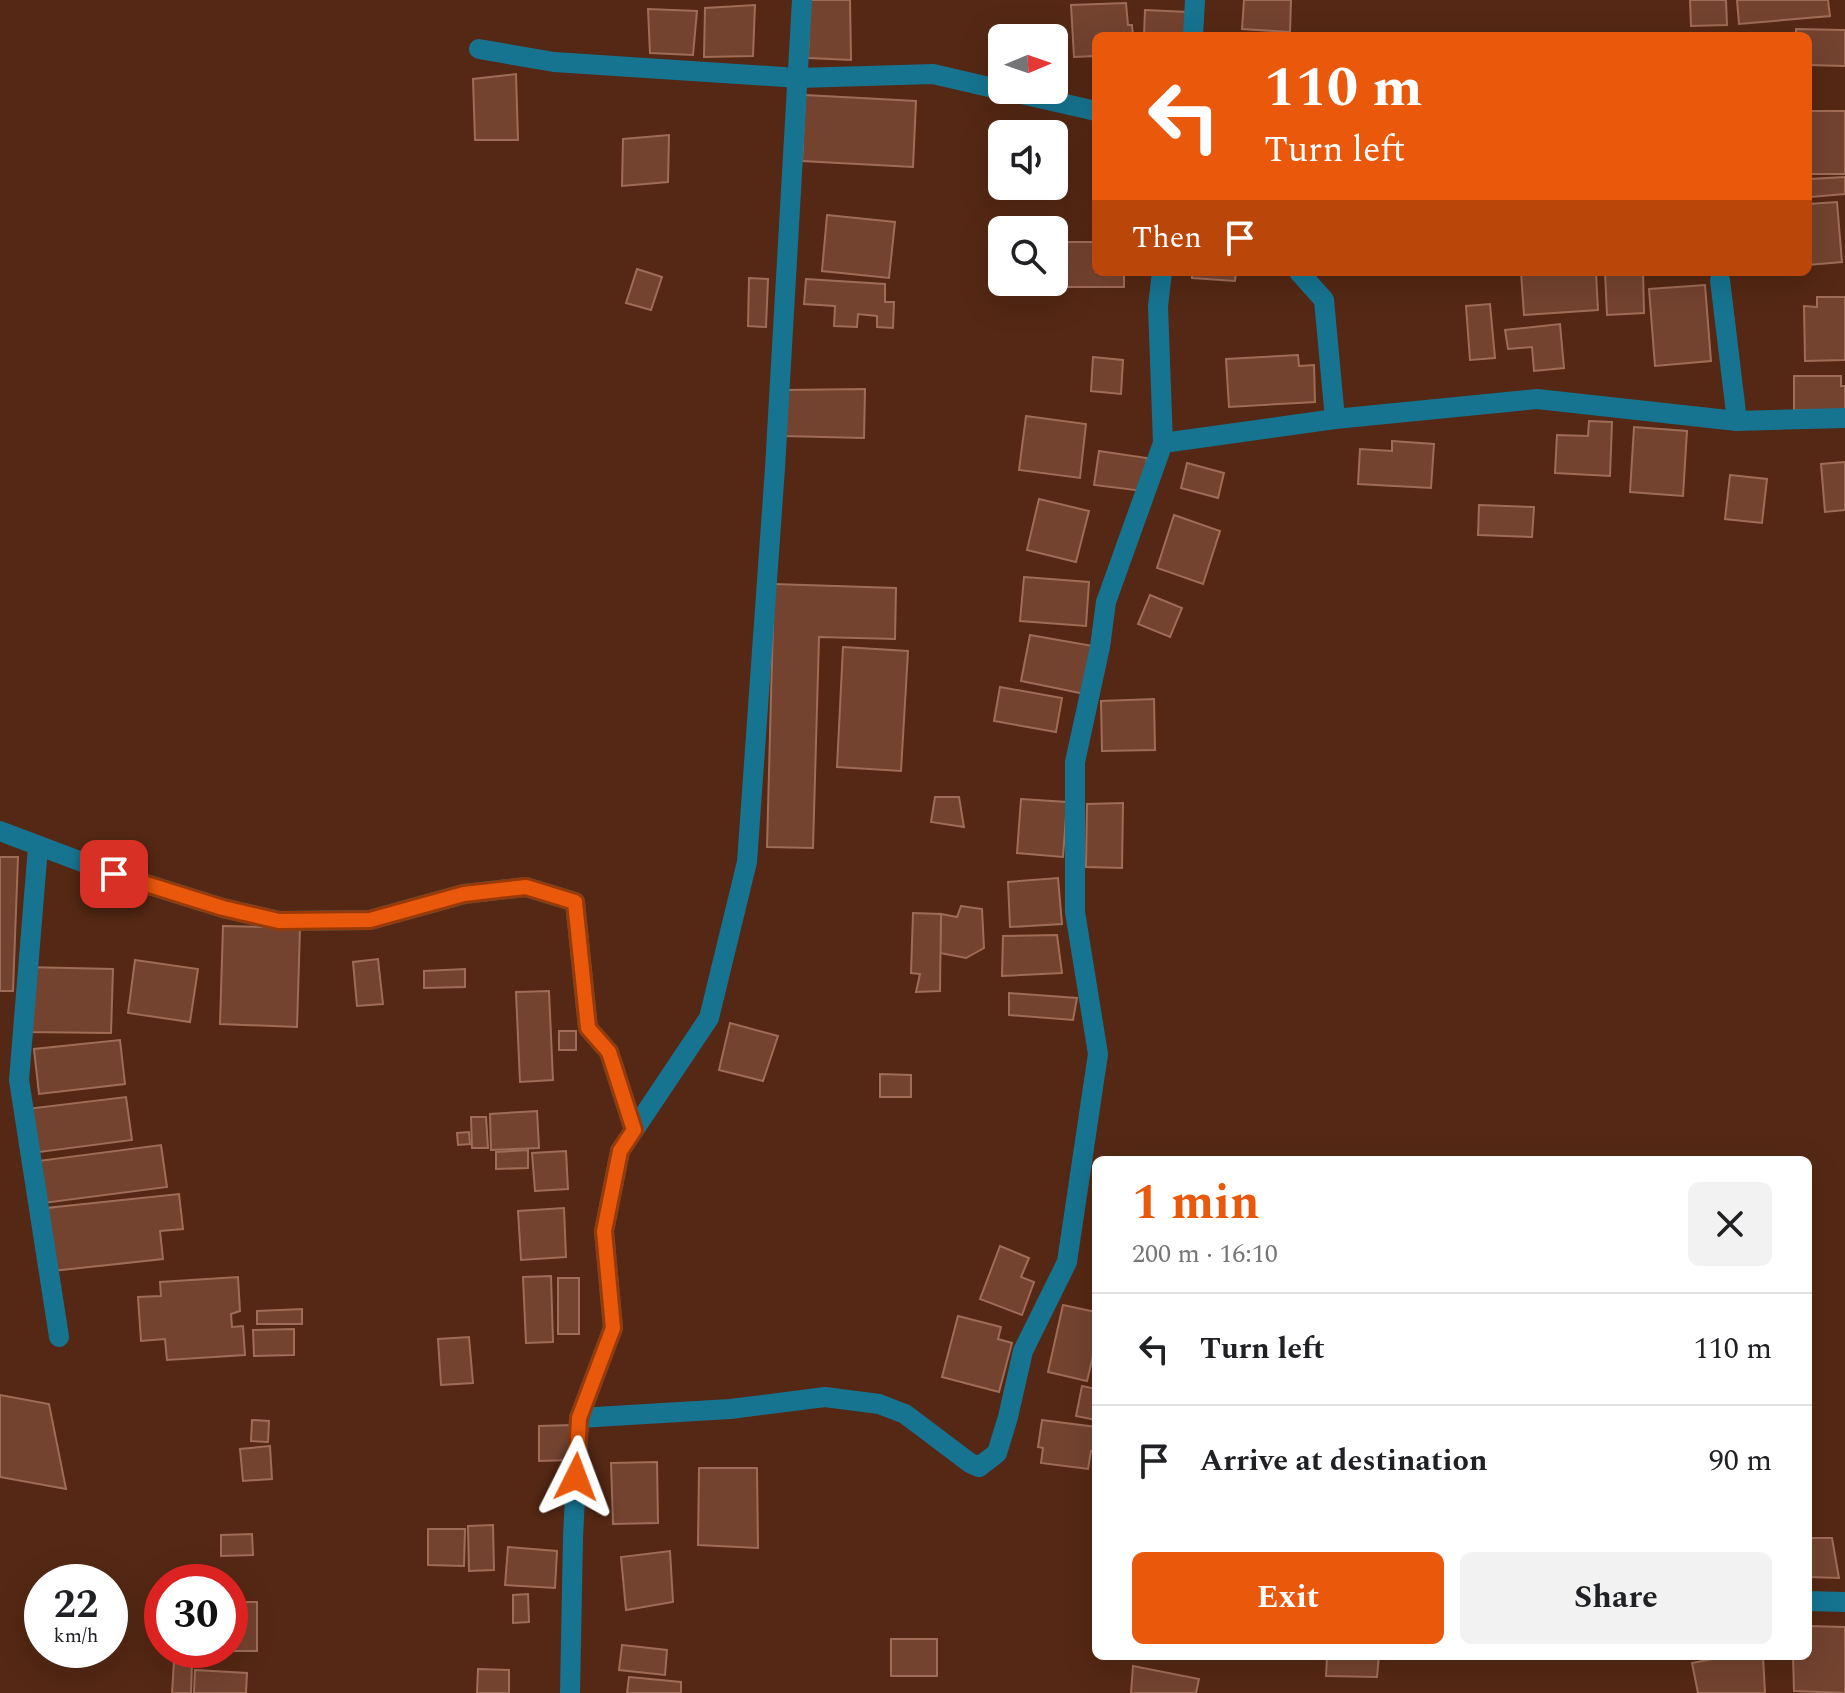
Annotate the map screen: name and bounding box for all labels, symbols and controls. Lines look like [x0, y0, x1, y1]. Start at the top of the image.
north arrow [988, 24, 1068, 104]
map controls [988, 24, 1068, 296]
text: 110 m [1264, 46, 1423, 131]
icon: left [1132, 64, 1236, 168]
button: sound [988, 120, 1068, 200]
text: Turn left [1264, 123, 1405, 178]
text: Then [1132, 215, 1202, 261]
button: search [988, 216, 1068, 296]
icon: arrive [1218, 216, 1262, 260]
pin [80, 840, 148, 908]
icon: arrive [92, 852, 136, 896]
text: 1 min [1132, 1167, 1260, 1240]
button: close [1688, 1182, 1772, 1266]
text: 200 m · 16:10 [1132, 1234, 1278, 1274]
text: Turn left [1200, 1326, 1325, 1372]
text: 110 m [1694, 1326, 1772, 1372]
icon: left [1132, 1327, 1176, 1371]
position arrow [534, 1435, 618, 1519]
text: Arrive at destination [1200, 1438, 1487, 1484]
text: 90 m [1709, 1438, 1772, 1484]
icon: arrive [1132, 1439, 1176, 1483]
button: Exit [1132, 1552, 1444, 1644]
button: Share [1460, 1552, 1772, 1644]
speed limit sign: 30 [144, 1564, 248, 1668]
text: 22 [54, 1575, 98, 1636]
text: km/h [54, 1621, 99, 1651]

